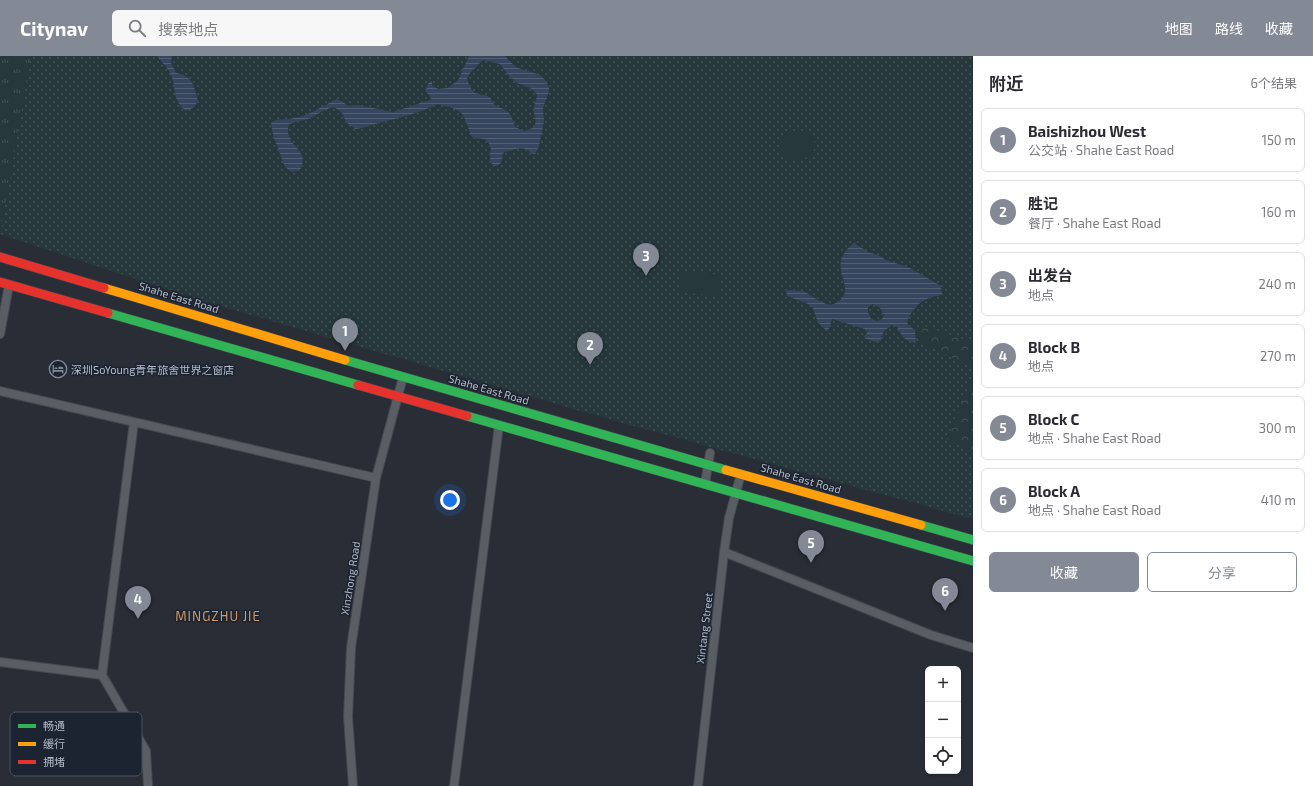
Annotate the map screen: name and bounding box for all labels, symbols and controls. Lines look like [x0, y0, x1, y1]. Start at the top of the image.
search box [112, 10, 392, 46]
text: Citynav [20, 17, 88, 40]
icon: search [126, 17, 148, 39]
text: 搜索地点 [158, 20, 218, 38]
text: 地图 [1165, 20, 1193, 37]
text: 路线 [1215, 20, 1243, 37]
text: 收藏 [1265, 20, 1293, 37]
text: 附近 [989, 73, 1023, 93]
text: 6个结果 [1251, 75, 1297, 91]
text: Baishizhou West [1028, 122, 1146, 140]
text: 1 [1000, 132, 1006, 148]
text: 150 m [1262, 132, 1296, 148]
text: 公交站 · Shahe East Road [1028, 142, 1174, 158]
text: 胜记 [1028, 194, 1058, 212]
text: 2 [999, 204, 1007, 220]
text: 160 m [1261, 204, 1296, 220]
text: 餐厅 · Shahe East Road [1028, 215, 1161, 231]
pin: 3 [633, 243, 659, 276]
text: 出发台 [1028, 266, 1073, 284]
text: 3 [999, 276, 1007, 292]
text: 240 m [1259, 276, 1296, 292]
street label: Shahe East Road [137, 279, 221, 315]
text: 地点 [1028, 287, 1054, 303]
pin: 1 [332, 318, 358, 351]
pin: 2 [577, 332, 603, 365]
text: Block B [1028, 338, 1080, 356]
text: 4 [999, 348, 1007, 364]
text: 270 m [1260, 348, 1296, 364]
text: 地点 [1028, 358, 1054, 374]
hotel icon: 深圳SoYoung青年旅舍世界之窗店 [48, 359, 68, 379]
place label: 深圳SoYoung青年旅舍世界之窗店 [71, 363, 234, 376]
street label: Shahe East Road [447, 371, 531, 407]
text: Block C [1028, 410, 1079, 428]
text: 5 [999, 420, 1007, 436]
text: 300 m [1259, 420, 1296, 436]
text: 地点 · Shahe East Road [1028, 430, 1161, 446]
street label: Shahe East Road [759, 460, 843, 496]
text: Block A [1028, 482, 1080, 500]
your location [440, 490, 460, 510]
text: 6 [999, 492, 1007, 508]
text: 410 m [1261, 492, 1296, 508]
text: 地点 · Shahe East Road [1028, 502, 1161, 518]
pin: 5 [798, 530, 824, 563]
street label: Xinzhong Road [338, 540, 362, 616]
button: 收藏 [989, 552, 1139, 592]
button: 分享 [1147, 552, 1297, 592]
pin: 6 [932, 578, 958, 611]
pin: 4 [125, 586, 151, 619]
street label: Xintang Street [693, 592, 715, 664]
district label: MINGZHU JIE [175, 608, 261, 624]
map controls [925, 666, 961, 774]
button: + [925, 666, 961, 702]
button: − [925, 702, 961, 738]
legend [10, 712, 142, 776]
text: 畅通 [43, 719, 65, 732]
text: 缓行 [43, 737, 65, 750]
button: locate [925, 738, 961, 774]
text: 拥堵 [43, 755, 65, 768]

